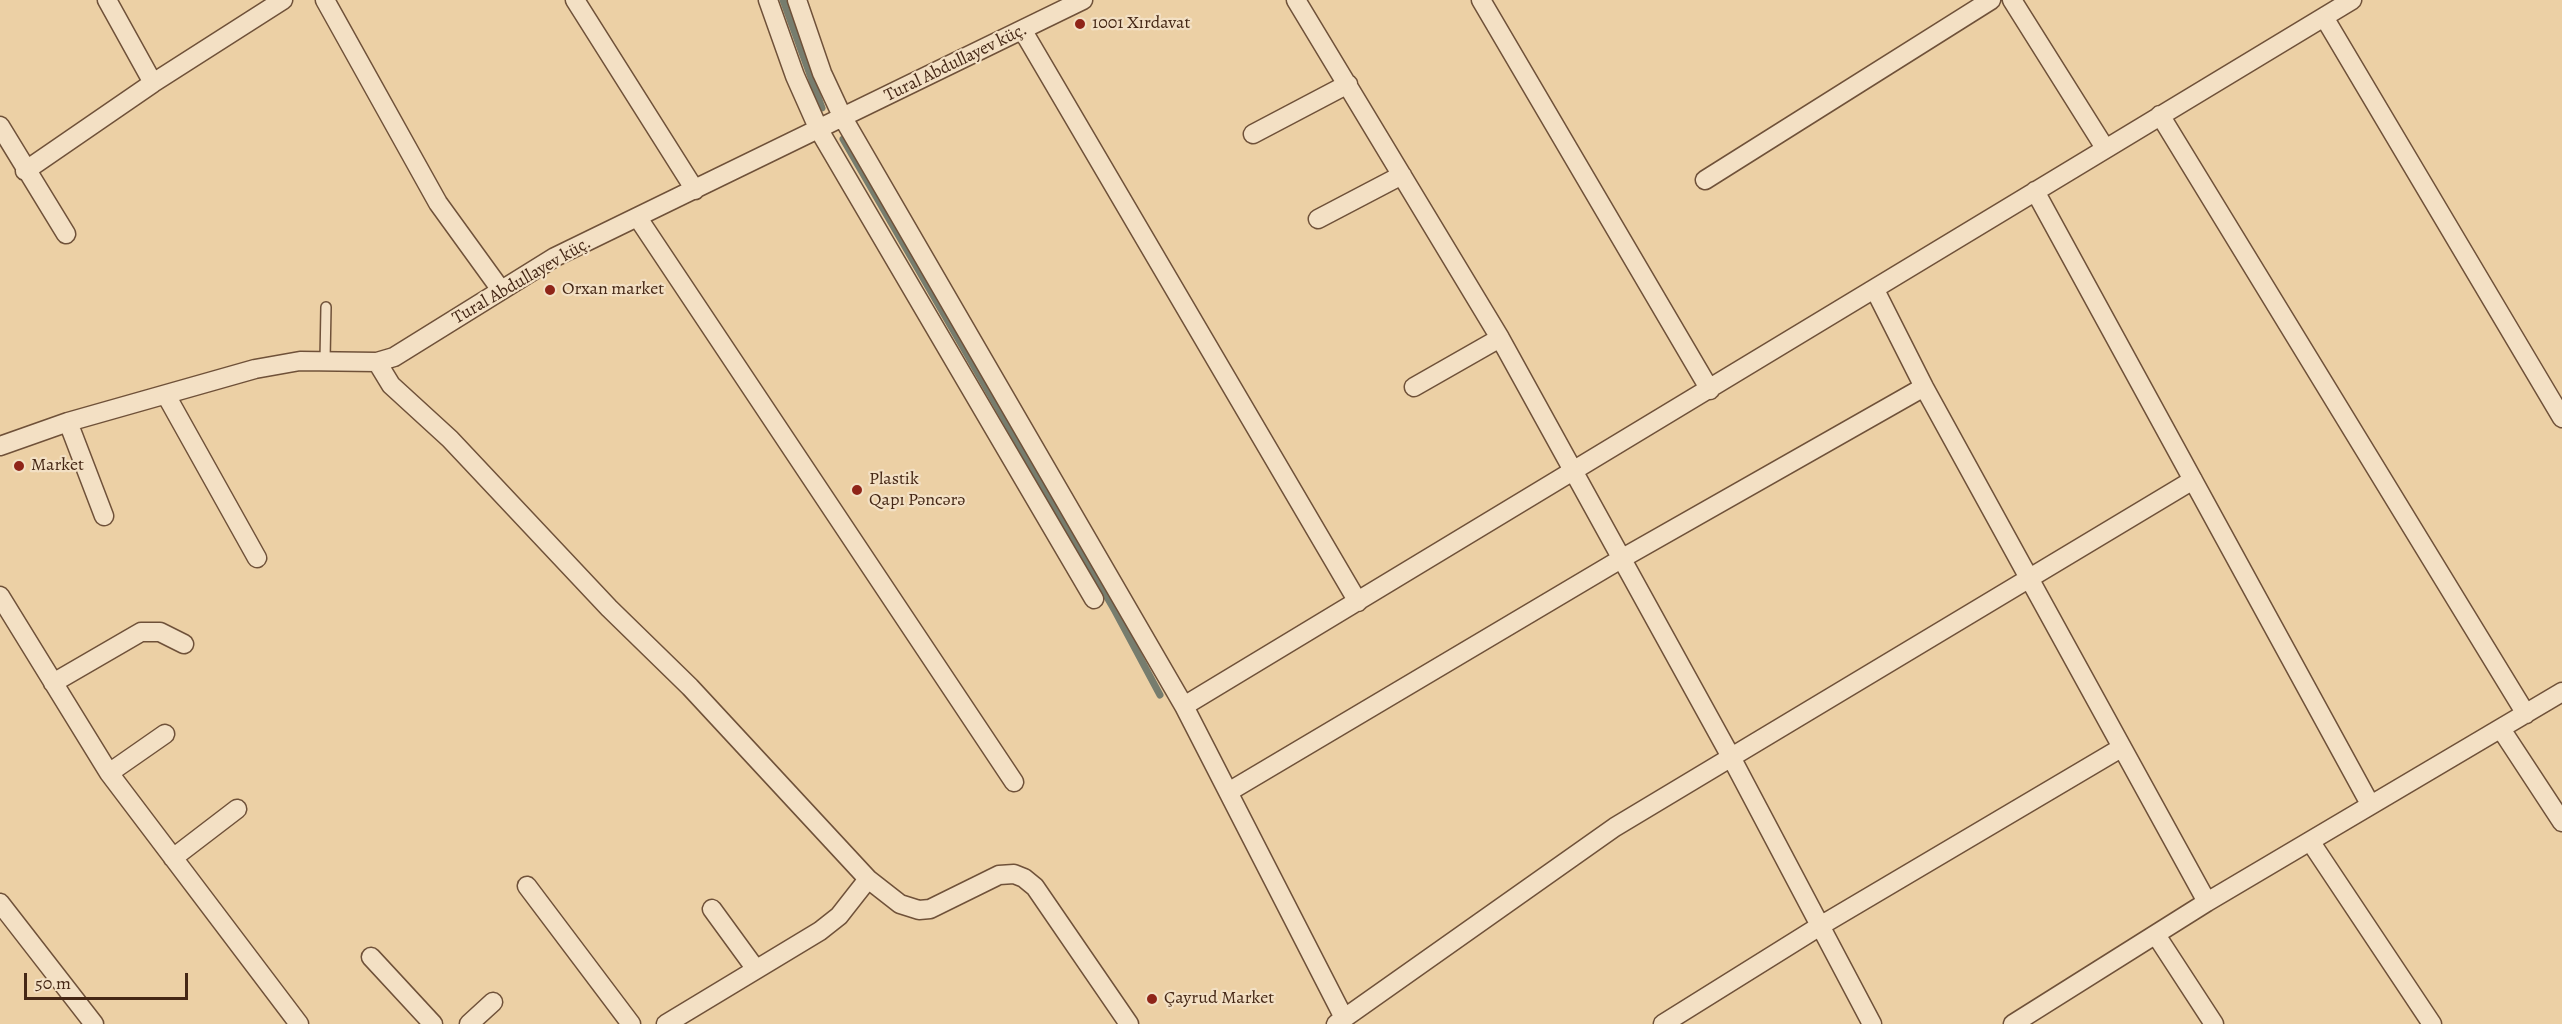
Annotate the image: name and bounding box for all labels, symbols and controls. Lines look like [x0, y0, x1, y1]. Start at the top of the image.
place label: 1001 Xırdavat [1092, 13, 1190, 35]
marker: 1001 Xırdavat [1073, 17, 1087, 31]
street label: Tural Abdullayev küç. [881, 19, 1031, 107]
street label: Tural Abdullayev küç. [449, 233, 595, 329]
place label: Orxan market [562, 279, 664, 301]
marker: Orxan market [543, 283, 557, 297]
place label: Market [31, 455, 84, 477]
marker: Market [12, 459, 26, 473]
place label: Plastik Qapı Pəncərə [869, 469, 965, 512]
marker: Plastik Qapı Pəncərə [850, 483, 864, 497]
scale bar [27, 961, 190, 999]
text: 50 m [35, 971, 71, 995]
place label: Çayrud Market [1164, 988, 1274, 1010]
marker: Çayrud Market [1145, 992, 1159, 1006]

